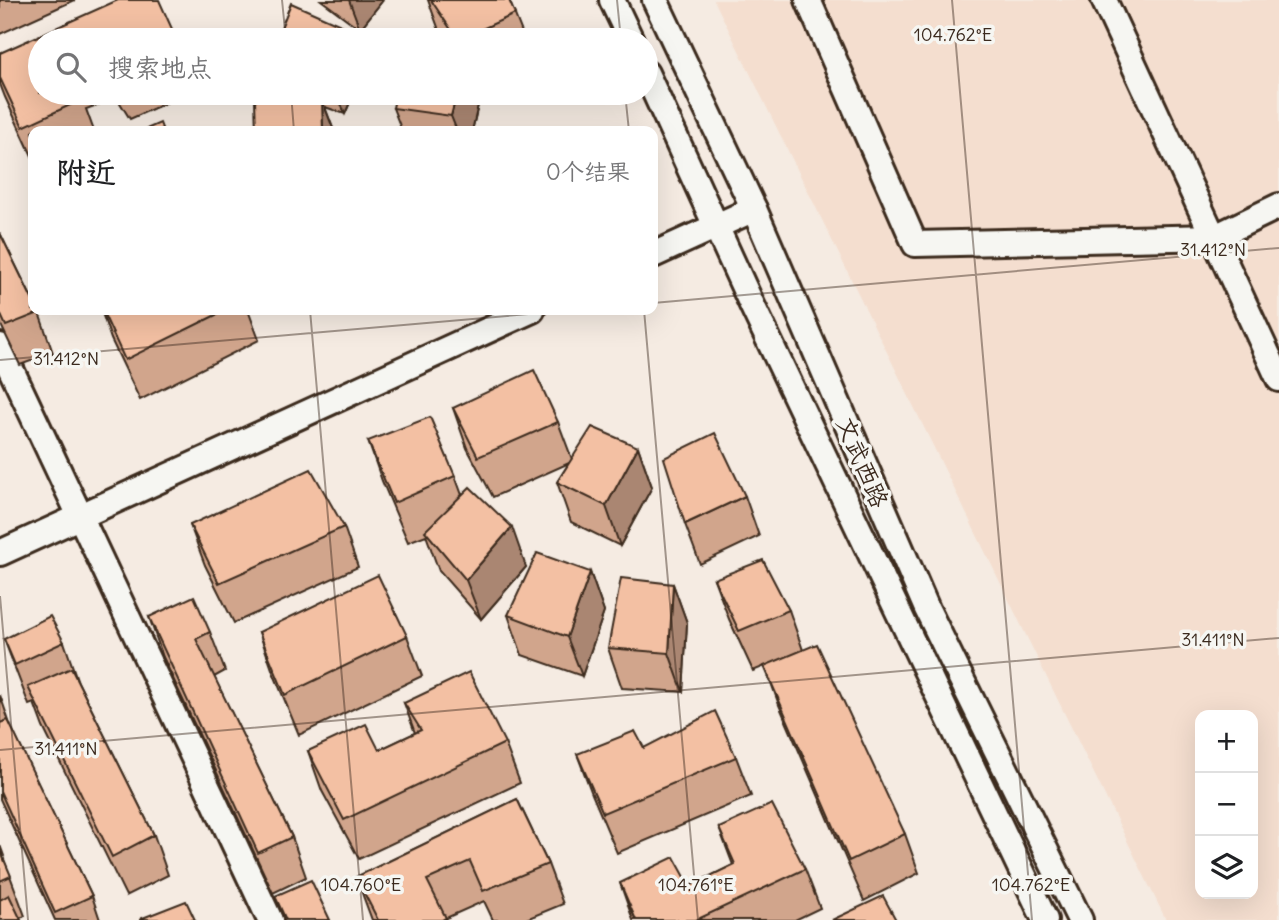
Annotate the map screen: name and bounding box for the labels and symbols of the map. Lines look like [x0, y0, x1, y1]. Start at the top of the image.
text: 104.762°E [914, 23, 992, 46]
text: 31.412°N [1180, 238, 1246, 261]
text: 31.412°N [33, 347, 99, 370]
street label: 文武西路 [830, 412, 896, 512]
text: 31.411°N [1181, 628, 1245, 651]
text: 31.411°N [34, 737, 98, 760]
text: 104.760°E [321, 873, 401, 896]
text: 104.761°E [658, 873, 734, 896]
text: 104.762°E [992, 873, 1070, 896]

